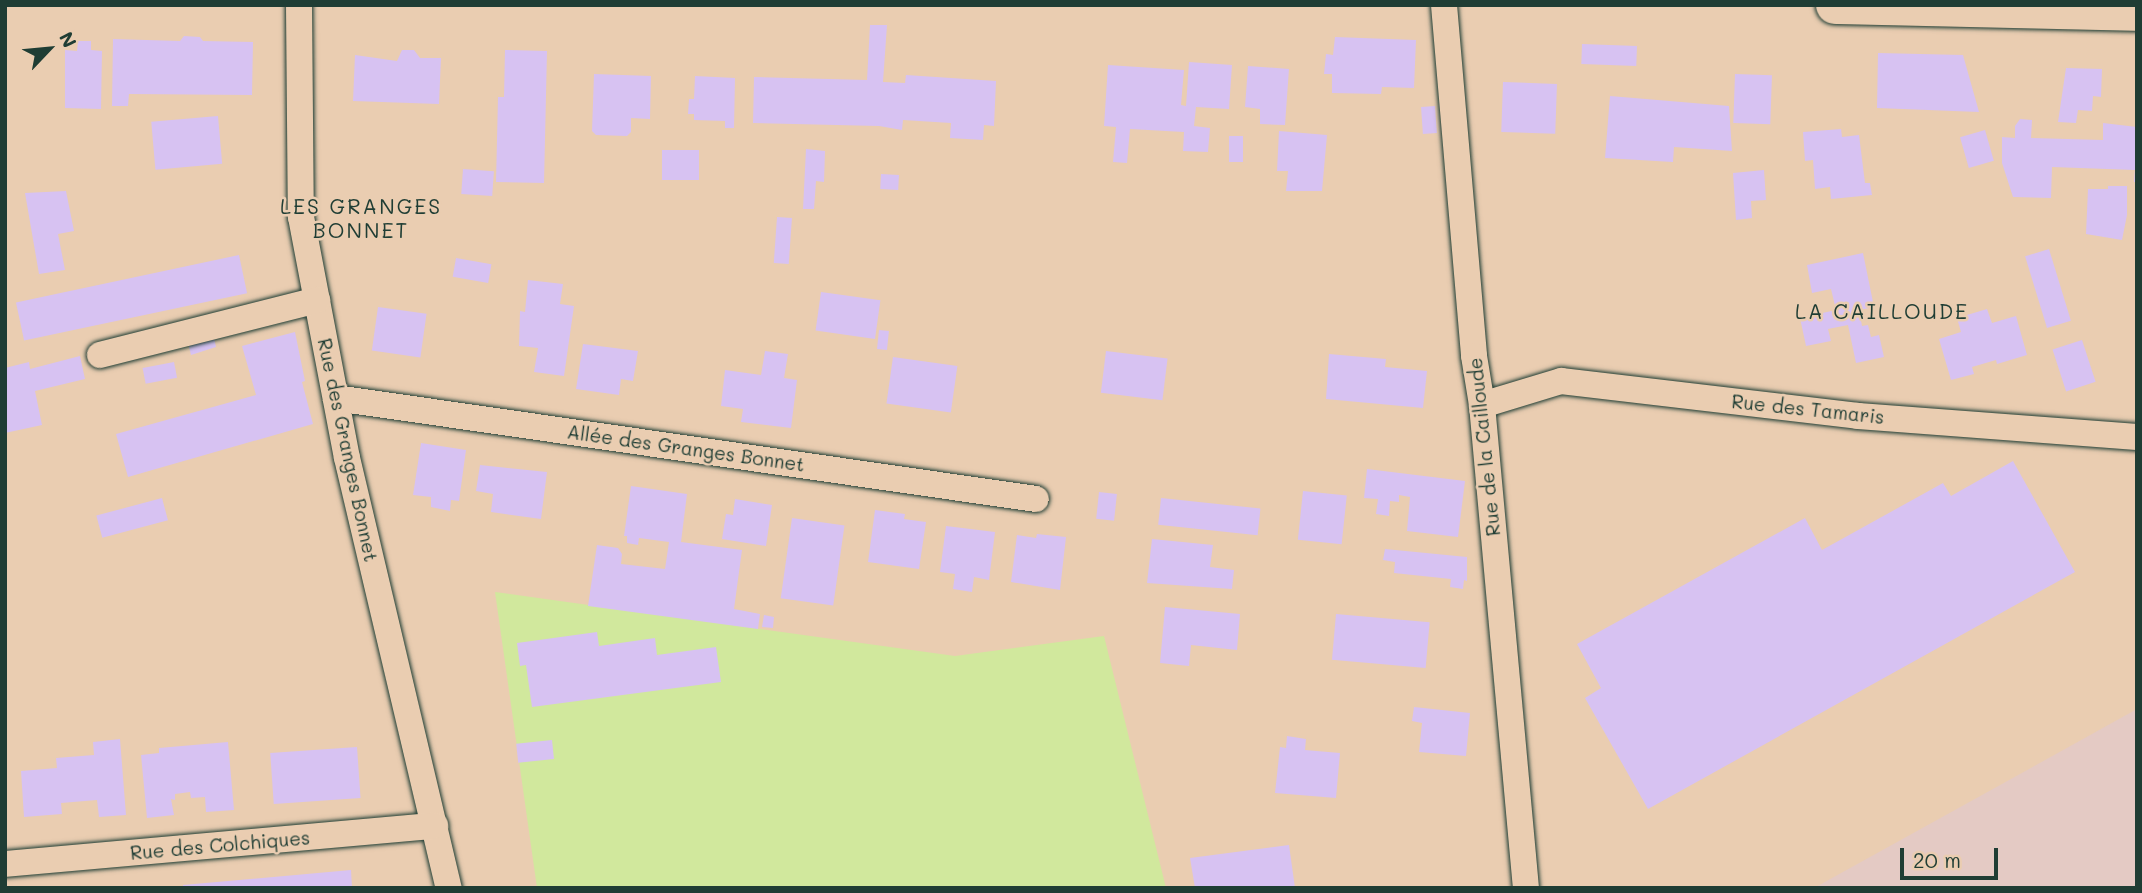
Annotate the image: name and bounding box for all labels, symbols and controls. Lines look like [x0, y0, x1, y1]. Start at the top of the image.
north arrow [14, 14, 84, 84]
text: N [54, 28, 83, 52]
district label: LES GRANGES BONNET [281, 193, 441, 243]
district label: LA CAILLOUDE [1796, 298, 1968, 324]
street label: Rue des Granges Bonnet [313, 336, 383, 564]
street label: Rue de la Cailloude [1463, 357, 1505, 537]
street label: Rue des Tamaris [1730, 390, 1886, 428]
street label: Allée des Granges Bonnet [566, 420, 806, 476]
street label: Rue des Colchiques [129, 826, 311, 864]
scale bar [1904, 834, 2002, 878]
text: 20 m [1913, 846, 1961, 873]

